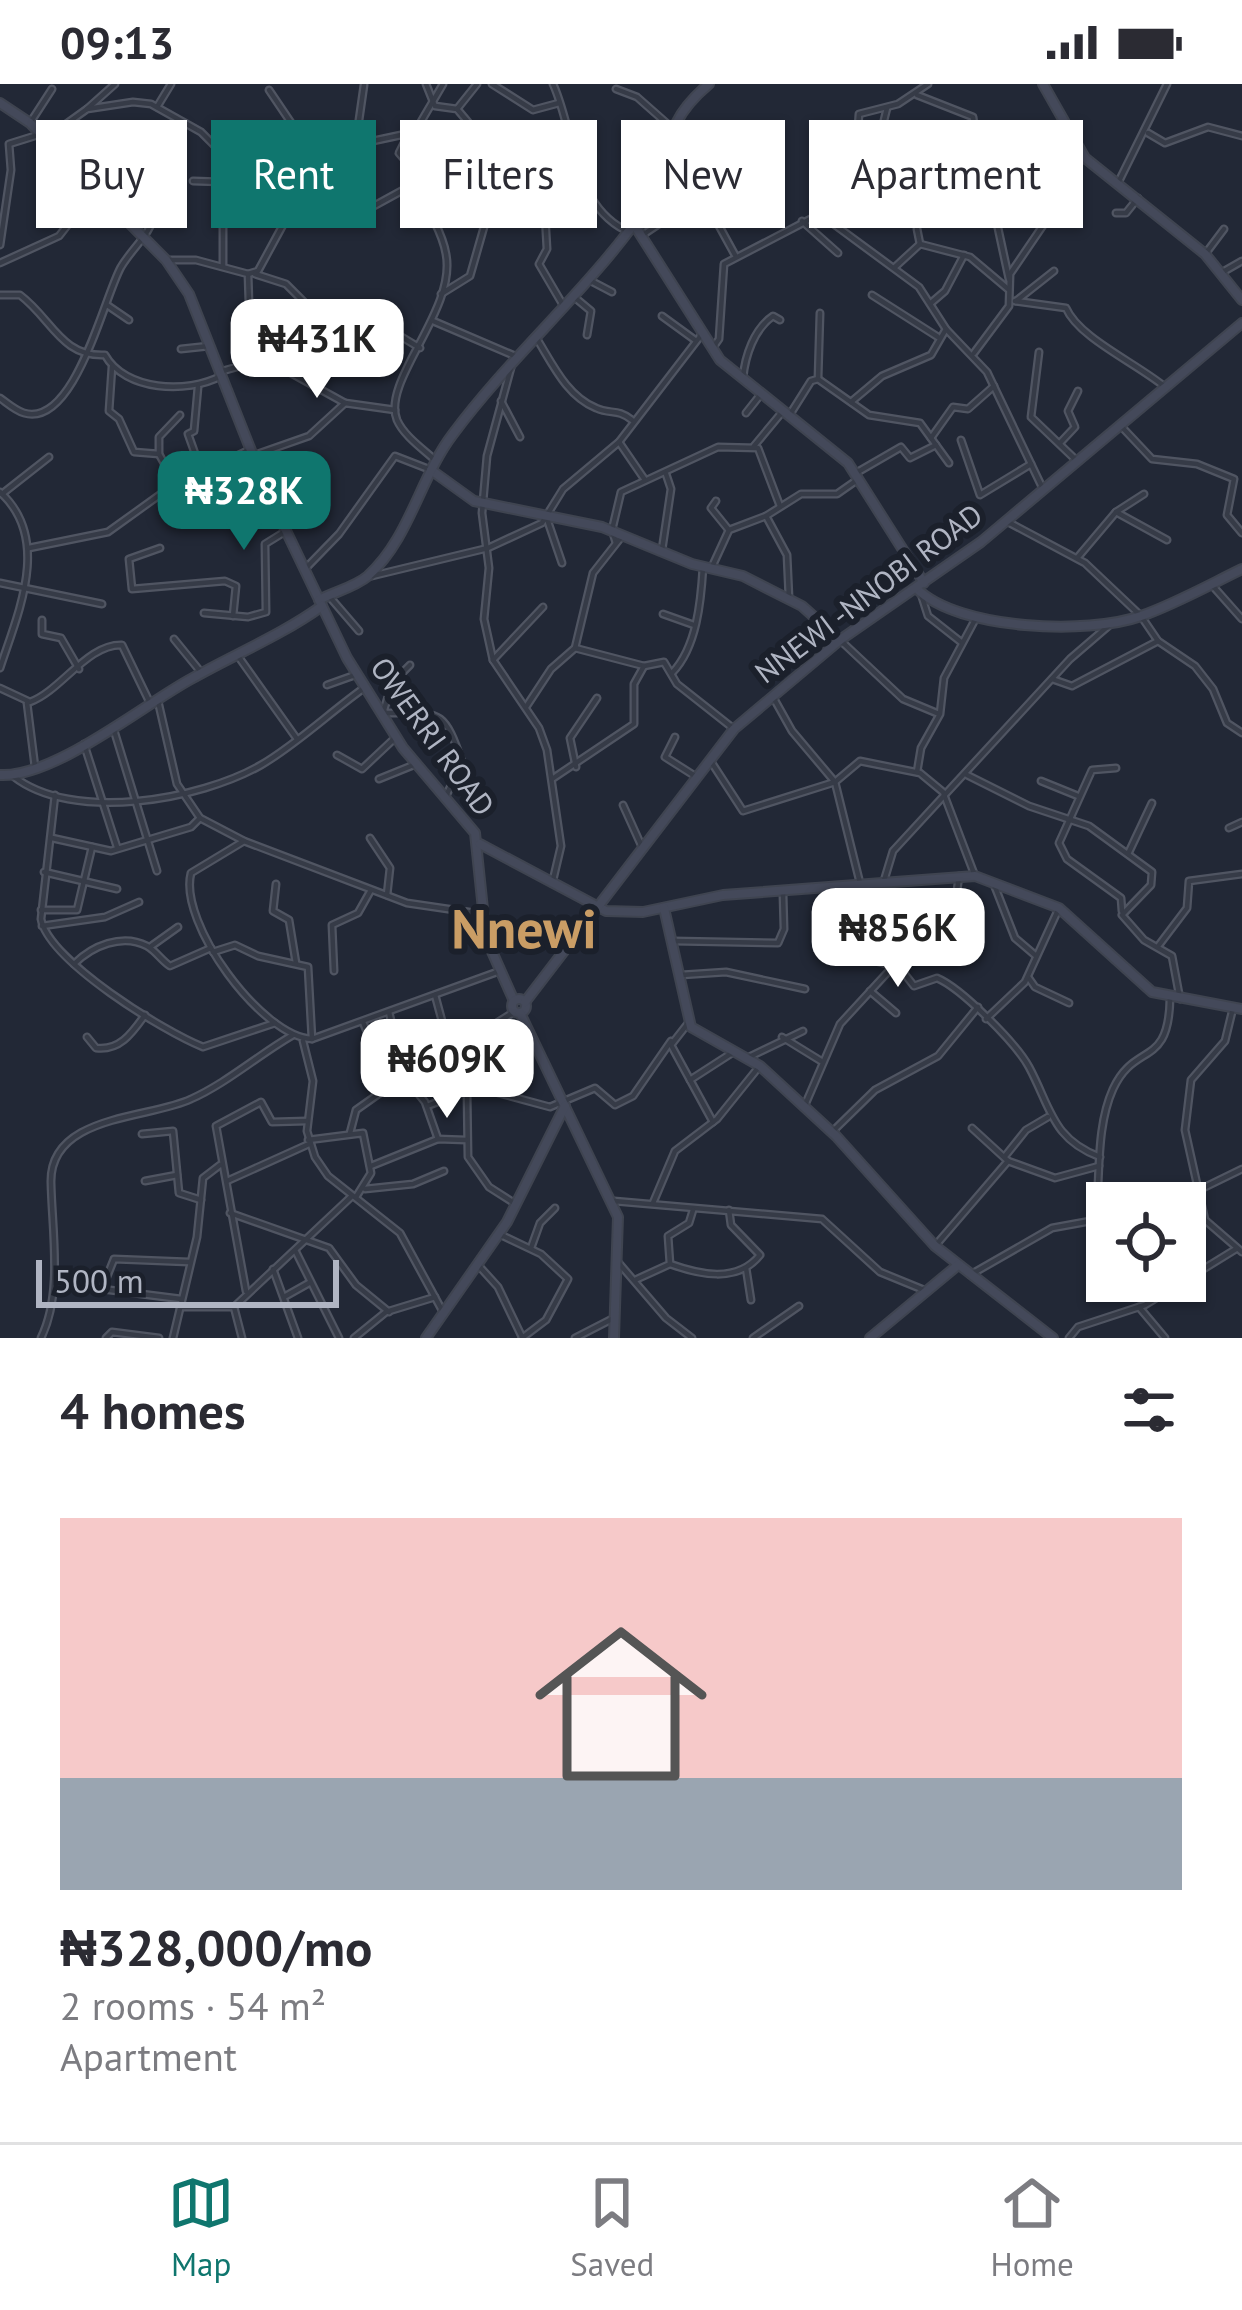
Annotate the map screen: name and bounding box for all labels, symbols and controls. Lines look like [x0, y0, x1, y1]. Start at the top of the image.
text: 09:13 [60, 13, 174, 71]
chip: Buy [36, 120, 187, 228]
chip: Rent [211, 120, 376, 228]
chip: Filters [400, 120, 597, 228]
chip: New [621, 120, 785, 228]
chip: Apartment [809, 120, 1083, 228]
pin: ₦431K [233, 299, 401, 401]
text: ₦431K [258, 312, 376, 363]
pin: ₦328K [160, 451, 328, 553]
text: ₦328K [185, 464, 303, 515]
street label: NNEWI -NNOBI ROAD [747, 494, 990, 691]
street label: OWERRI ROAD [363, 649, 504, 823]
pin: ₦856K [814, 888, 982, 990]
district label: Nnewi [451, 893, 597, 963]
text: ₦856K [839, 901, 957, 952]
pin: ₦609K [363, 1019, 531, 1121]
text: ₦609K [388, 1032, 506, 1083]
map controls [1086, 1182, 1206, 1302]
button: locate [1086, 1182, 1206, 1302]
scale bar [36, 1254, 339, 1307]
text: 500 m [54, 1259, 144, 1302]
text: 4 homes [60, 1377, 246, 1443]
icon: filters [1116, 1377, 1182, 1443]
icon: home [513, 1596, 729, 1812]
text: ₦328,000/mo [60, 1914, 372, 1980]
text: 2 rooms · 54 m² [60, 1980, 326, 2031]
text: Apartment [60, 2031, 237, 2082]
tab: Map [168, 2170, 234, 2285]
tab: Saved [570, 2170, 654, 2285]
tab: Home [990, 2170, 1074, 2285]

